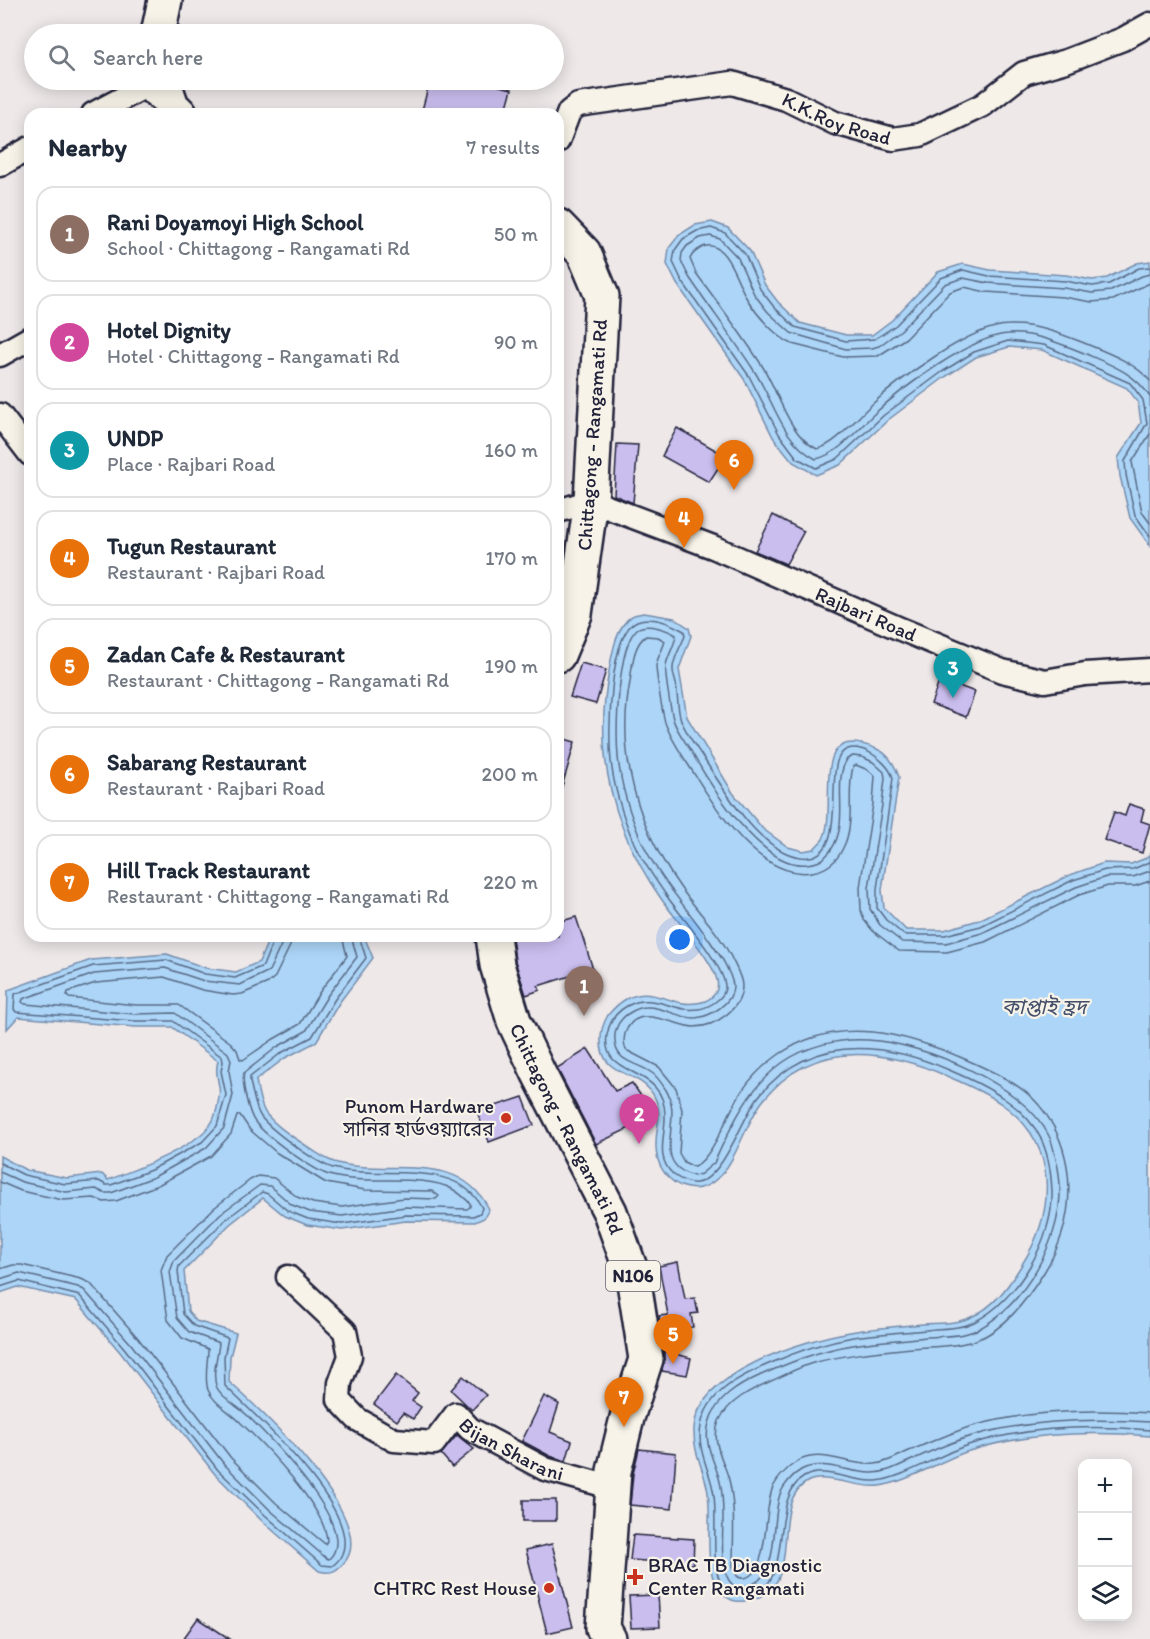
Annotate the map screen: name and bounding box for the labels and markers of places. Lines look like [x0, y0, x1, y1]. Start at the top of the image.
pin: 6 [714, 440, 754, 490]
pin: 4 [664, 498, 704, 548]
pin: 3 [934, 648, 972, 698]
pin: 1 [564, 966, 604, 1016]
place label: Punom Hardware সানির হার্ডওয়্যারের [342, 1094, 495, 1141]
pin: 2 [620, 1094, 658, 1144]
marker: Punom Hardware সানির হার্ডওয়্যারের [499, 1111, 513, 1125]
pin: 5 [654, 1314, 692, 1364]
pin: 7 [604, 1378, 644, 1427]
place label: BRAC TB Diagnostic Center Rangamati [648, 1553, 822, 1600]
marker: BRAC TB Diagnostic Center Rangamati [626, 1568, 644, 1586]
place label: CHTRC Rest House [373, 1576, 537, 1600]
marker: CHTRC Rest House [542, 1581, 556, 1595]

